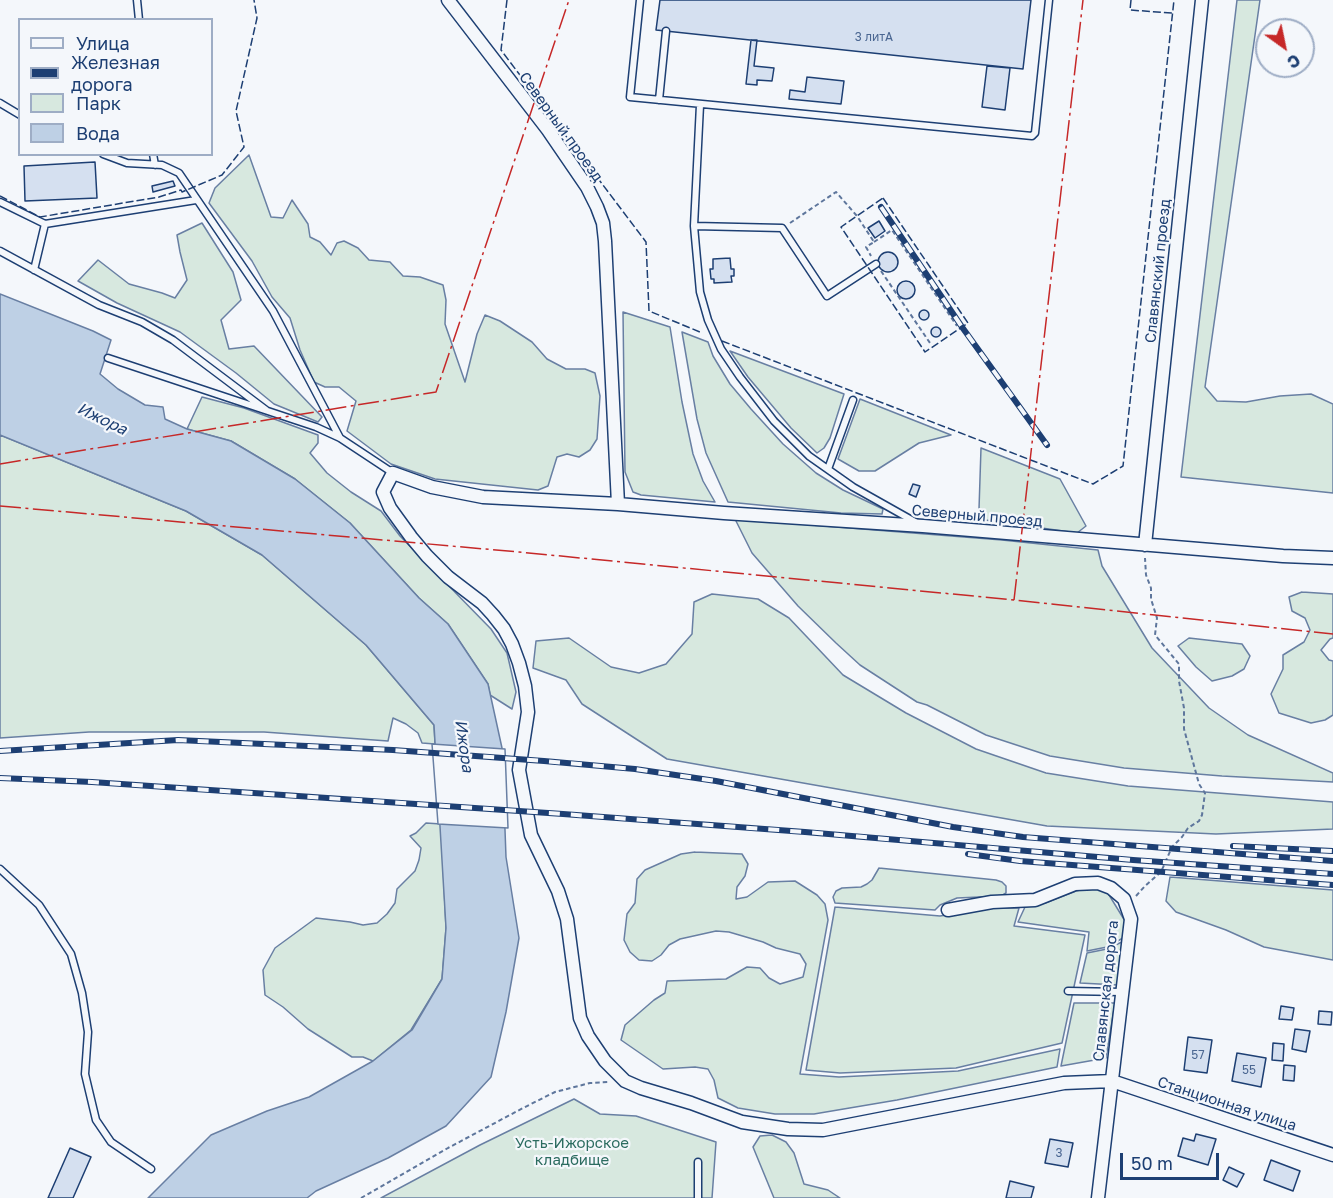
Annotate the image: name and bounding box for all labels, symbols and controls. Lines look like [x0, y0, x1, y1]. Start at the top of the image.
legend [18, 18, 213, 156]
north arrow [1255, 18, 1315, 78]
house number: 3 литА [855, 30, 893, 44]
text: Улица [76, 32, 130, 54]
text: С [1283, 50, 1304, 73]
text: Железная дорога [71, 51, 160, 95]
street label: Северный проезд [515, 69, 607, 185]
text: Парк [76, 92, 121, 114]
text: Вода [76, 122, 120, 144]
street label: Славянский проезд [1141, 198, 1175, 344]
water label: Ижора [74, 399, 130, 439]
street label: Северный проезд [911, 501, 1043, 531]
water label: Ижора [451, 718, 477, 774]
street label: Славянская дорога [1090, 919, 1122, 1063]
house number: 57 [1191, 1048, 1205, 1062]
house number: 55 [1242, 1063, 1256, 1077]
street label: Станционная улица [1155, 1073, 1299, 1135]
park label: Усть-Ижорское кладбище [515, 1134, 629, 1169]
scale bar [1123, 1141, 1222, 1179]
house number: 3 [1055, 1146, 1063, 1160]
text: 50 m [1131, 1152, 1173, 1174]

